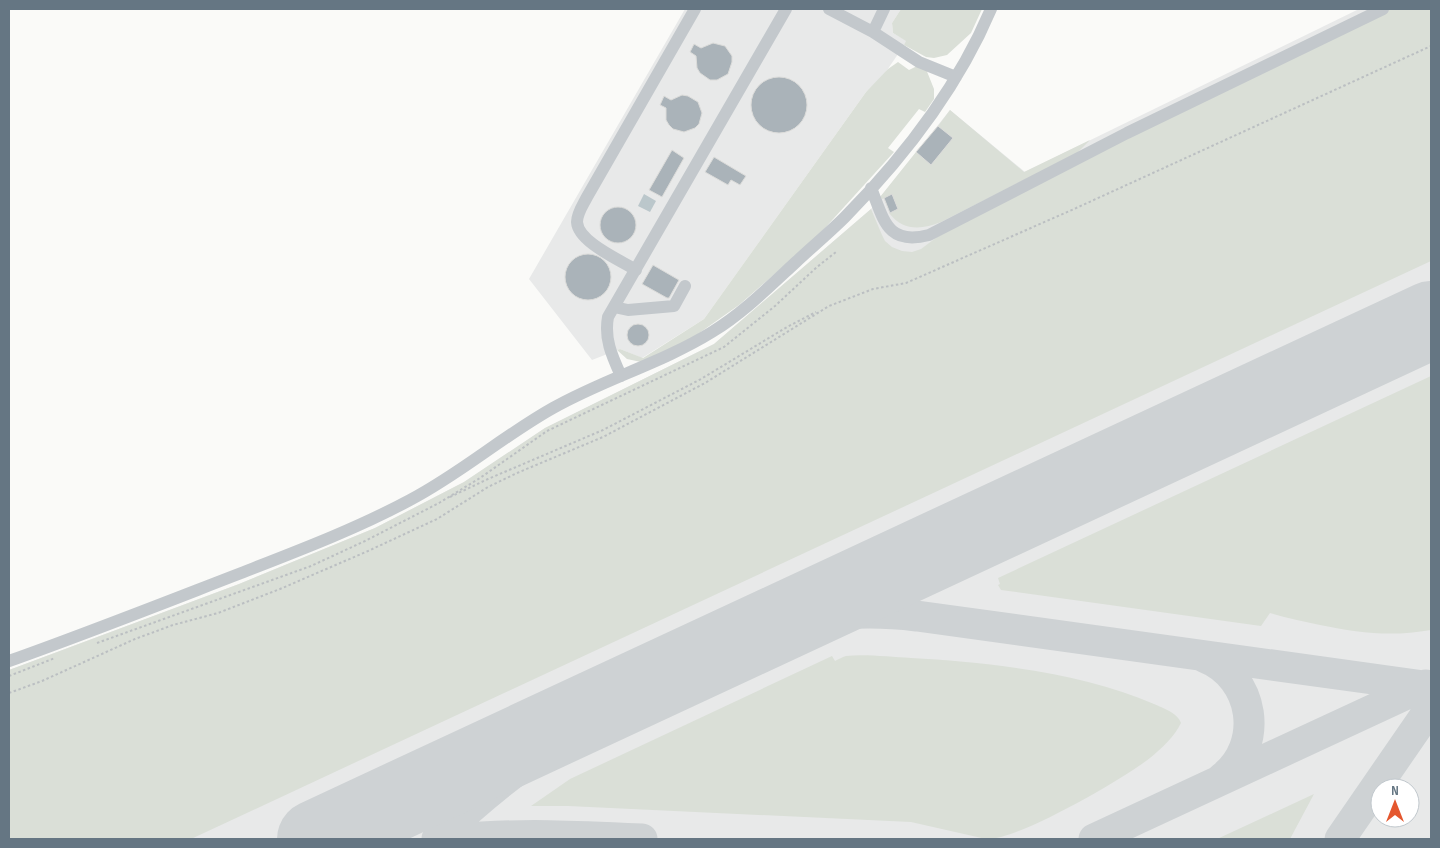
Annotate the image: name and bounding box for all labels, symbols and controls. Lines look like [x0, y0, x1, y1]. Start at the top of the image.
north arrow [1370, 778, 1420, 828]
text: N [1391, 782, 1399, 799]

